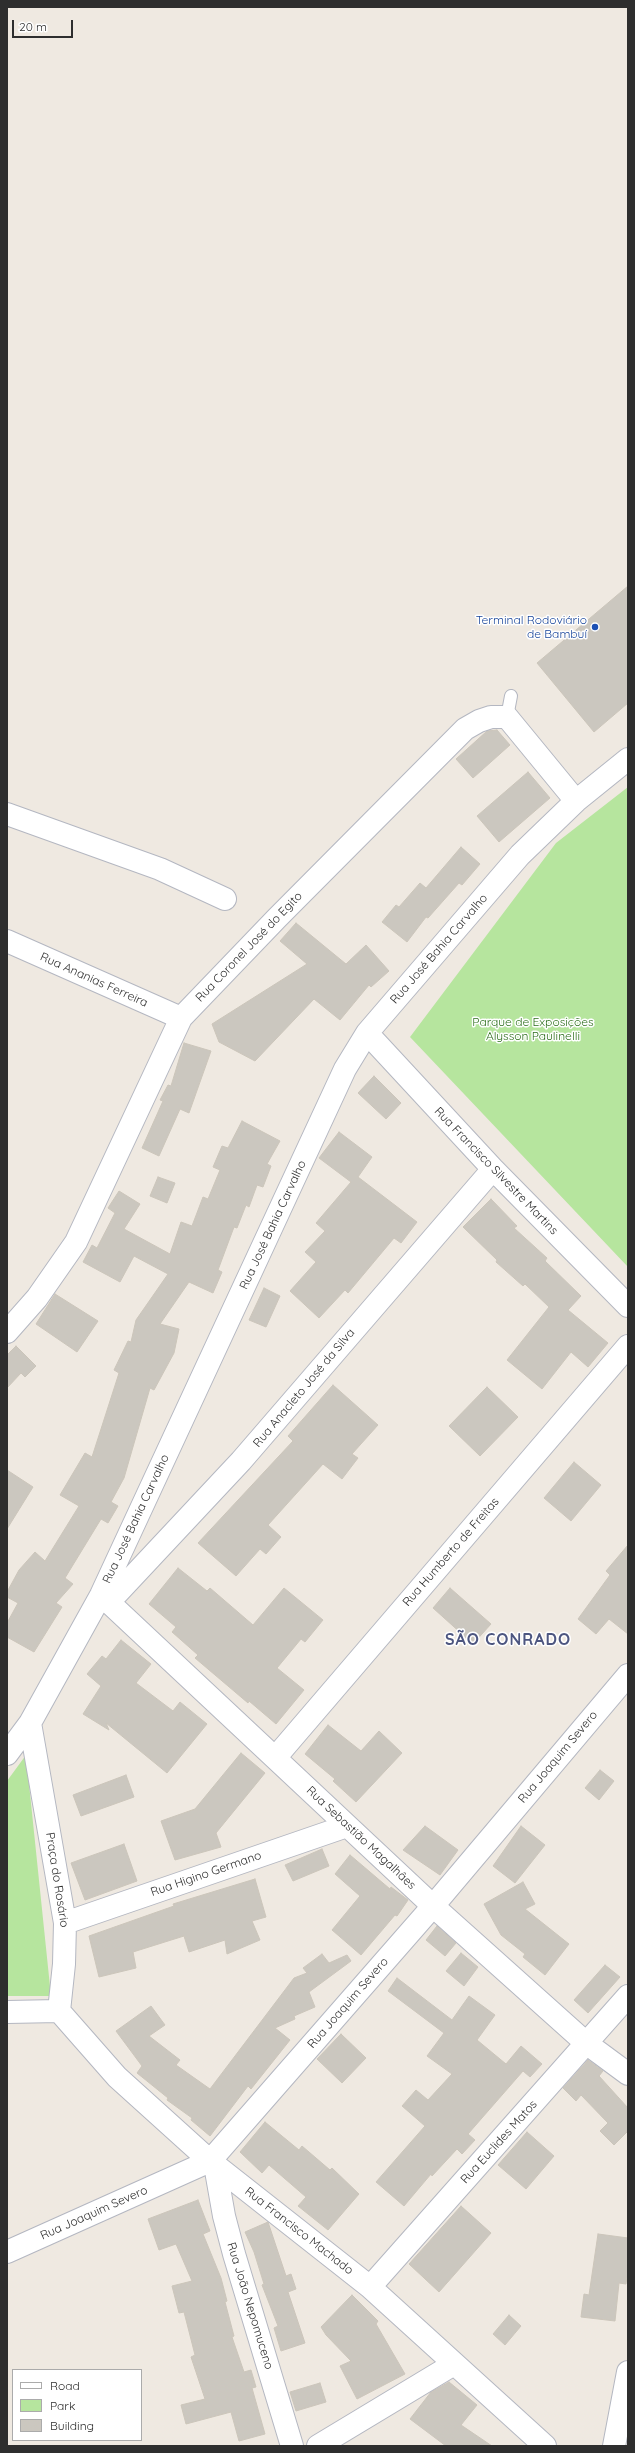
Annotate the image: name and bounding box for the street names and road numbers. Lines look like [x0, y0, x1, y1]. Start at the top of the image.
street label: Rua Coronel José do Egito [193, 889, 305, 1005]
street label: Rua José Bahia Carvalho [387, 891, 491, 1007]
street label: Rua Ananias Ferreira [38, 950, 150, 1010]
street label: Rua Francisco Silvestre Martins [431, 1104, 561, 1238]
street label: Rua José Bahia Carvalho [237, 1158, 309, 1292]
street label: Rua Anacleto José da Silva [250, 1326, 358, 1450]
street label: Rua José Bahia Carvalho [100, 1452, 172, 1586]
street label: Rua Humberto de Freitas [400, 1495, 502, 1609]
street label: Rua Joaquim Severo [515, 1708, 601, 1806]
street label: Rua Sebastião Magalhâes [303, 1783, 419, 1893]
street label: Praça do Rosário [42, 1831, 72, 1929]
street label: Rua Higino Germano [149, 1848, 263, 1900]
street label: Rua Joaquim Severo [305, 1955, 391, 2051]
street label: Rua Euclides Matos [458, 2097, 540, 2187]
street label: Rua Joaquim Severo [38, 2183, 150, 2243]
street label: Rua Francisco Machado [242, 2184, 356, 2278]
street label: Rua João Nepomuceno [224, 2241, 276, 2371]

